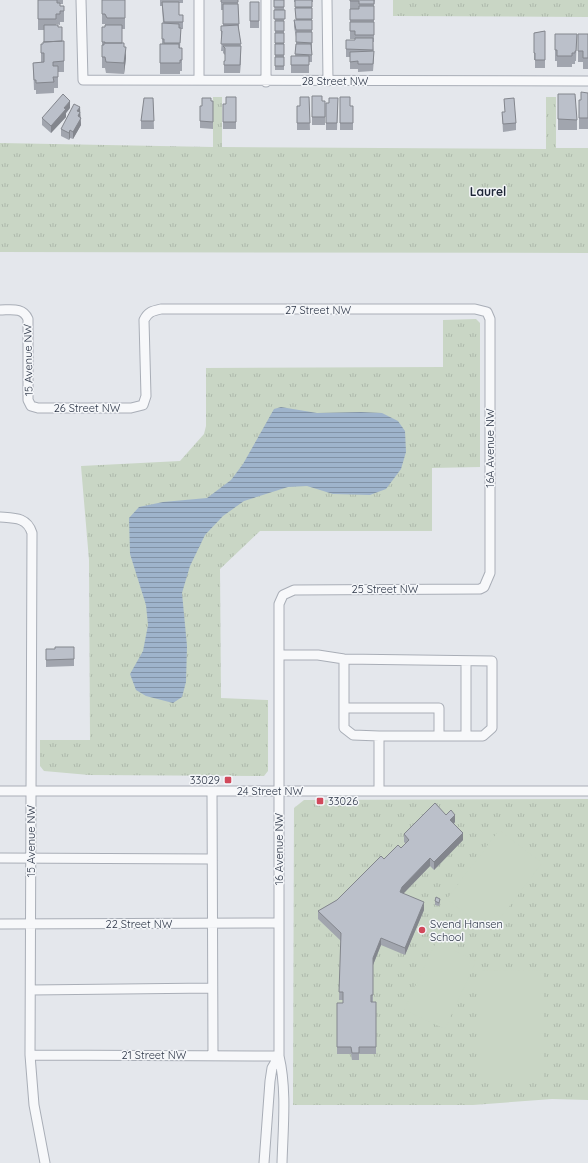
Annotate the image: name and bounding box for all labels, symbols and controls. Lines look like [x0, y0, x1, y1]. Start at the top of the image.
street label: 28 Street NW [302, 74, 369, 88]
district label: Laurel [470, 184, 506, 199]
street label: 27 Street NW [285, 303, 351, 317]
street label: 15 Avenue NW [20, 323, 36, 396]
street label: 26 Street NW [54, 401, 121, 415]
street label: 16A Avenue NW [483, 408, 497, 488]
street label: 25 Street NW [352, 582, 419, 596]
place label: 33029 [190, 773, 220, 787]
marker: 33029 [223, 775, 233, 785]
street label: 24 Street NW [237, 784, 304, 798]
place label: 33026 [328, 794, 358, 808]
marker: 33026 [315, 796, 325, 806]
street label: 15 Avenue NW [24, 804, 38, 877]
street label: 16 Avenue NW [272, 813, 286, 885]
street label: 22 Street NW [106, 917, 173, 931]
place label: Svend Hansen School [430, 917, 503, 944]
marker: Svend Hansen School [417, 925, 427, 935]
street label: 21 Street NW [122, 1048, 187, 1062]

